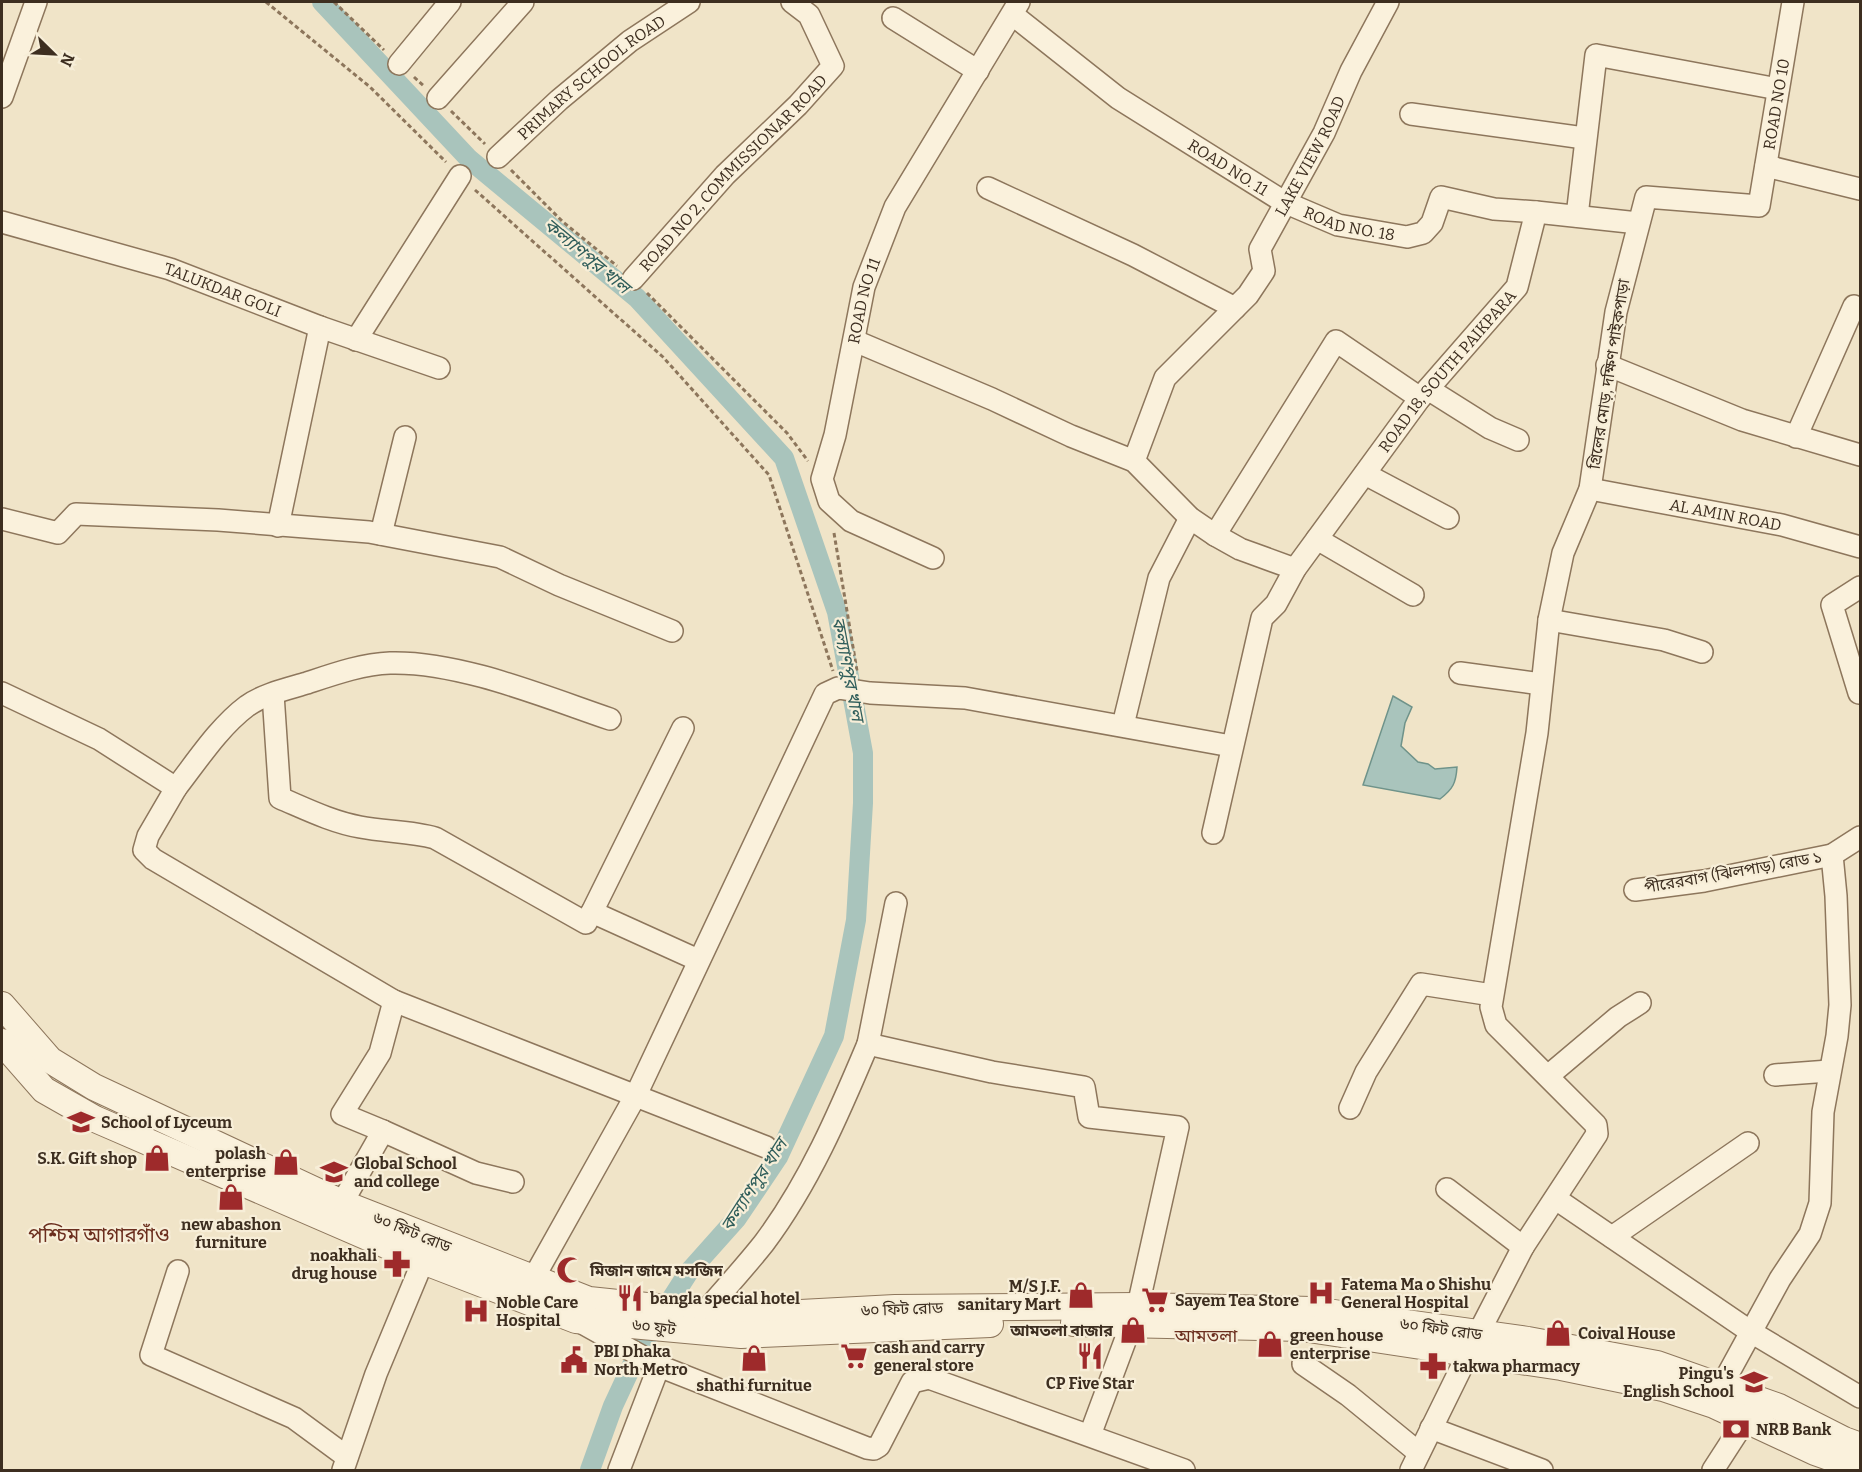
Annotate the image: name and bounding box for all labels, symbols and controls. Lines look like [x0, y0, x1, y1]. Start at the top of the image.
street label: PRIMARY SCHOOL ROAD [514, 11, 669, 143]
north arrow [24, 24, 84, 84]
text: N [56, 50, 78, 69]
street label: ROAD NO 10 [1759, 57, 1793, 151]
street label: ROAD NO 2, COMMISSIONAR ROAD [635, 70, 830, 275]
street label: LAKE VIEW ROAD [1271, 93, 1349, 219]
street label: ROAD NO. 11 [1185, 135, 1272, 200]
street label: ROAD NO. 18 [1301, 202, 1396, 244]
water label: কল্যাণপুর খাল [540, 214, 637, 301]
street label: ROAD NO 11 [844, 255, 884, 345]
street label: TALUKDAR GOLI [162, 258, 284, 321]
street label: গ্রিলের মোড়, দক্ষিণ পাইকপাড়া [1584, 277, 1634, 471]
street label: ROAD 18, SOUTH PAIKPARA [1374, 285, 1520, 456]
street label: AL AMIN ROAD [1668, 495, 1783, 534]
water label: কল্যাণপুর খাল [827, 615, 870, 727]
street label: পীরেরবাগ (ঝিলপাড়) রোড ১ [1643, 847, 1823, 897]
school or university icon: School of Lyceum [66, 1107, 96, 1137]
place label: School of Lyceum [101, 1113, 233, 1132]
water label: কল্যাণপুর খাল [716, 1132, 794, 1235]
shop icon: S.K. Gift shop [142, 1143, 172, 1173]
place label: polash enterprise [186, 1144, 266, 1181]
shop icon: polash enterprise [271, 1147, 301, 1177]
place label: S.K. Gift shop [37, 1149, 137, 1168]
place label: Global School and college [354, 1154, 457, 1191]
school or university icon: Global School and college [319, 1157, 349, 1187]
shop icon: new abashon furniture [216, 1182, 246, 1212]
street label: ৬০ ফিট রোড [370, 1208, 454, 1257]
place label: new abashon furniture [181, 1215, 282, 1252]
district label: পশ্চিম আগারগাঁও [28, 1223, 170, 1247]
place label: noakhali drug house [291, 1246, 377, 1283]
pharmacy icon: noakhali drug house [382, 1249, 412, 1279]
mosque icon: মিজান জামে মসজিদ [555, 1255, 585, 1285]
place label: মিজান জামে মসজিদ [589, 1261, 724, 1280]
place label: Fatema Ma o Shishu General Hospital [1341, 1275, 1491, 1312]
place label: M/S J.F. sanitary Mart [957, 1277, 1062, 1314]
hospital icon: Fatema Ma o Shishu General Hospital [1306, 1278, 1336, 1308]
shop icon: M/S J.F. sanitary Mart [1066, 1280, 1096, 1310]
restaurant icon: bangla special hotel [615, 1283, 645, 1313]
supermarket icon: Sayem Tea Store [1140, 1285, 1170, 1315]
place label: bangla special hotel [650, 1289, 800, 1308]
place label: Sayem Tea Store [1175, 1291, 1299, 1310]
place label: Noble Care Hospital [496, 1293, 579, 1330]
hospital icon: Noble Care Hospital [461, 1296, 491, 1326]
street label: ৬০ ফিট রোড [860, 1298, 944, 1320]
street label: ৬০ ফিট রোড [1399, 1314, 1484, 1344]
street label: ৬০ ফুট [631, 1315, 677, 1339]
shop icon: আমতলা বাজার [1118, 1315, 1148, 1345]
shop icon: Coival House [1543, 1318, 1573, 1348]
place label: আমতলা বাজার [1009, 1321, 1113, 1340]
place label: Coival House [1578, 1324, 1676, 1343]
district label: আমতলা [1174, 1325, 1237, 1347]
place label: green house enterprise [1290, 1326, 1383, 1363]
shop icon: green house enterprise [1255, 1329, 1285, 1359]
place label: cash and carry general store [874, 1338, 985, 1375]
supermarket icon: cash and carry general store [839, 1341, 869, 1371]
restaurant icon: CP Five Star [1075, 1341, 1105, 1371]
place label: PBI Dhaka North Metro [594, 1342, 688, 1379]
shop icon: shathi furnitue [739, 1343, 769, 1373]
public building icon: PBI Dhaka North Metro [559, 1345, 589, 1375]
pharmacy icon: takwa pharmacy [1418, 1351, 1448, 1381]
place label: takwa pharmacy [1453, 1357, 1580, 1376]
place label: Pingu's English School [1623, 1364, 1734, 1401]
school or university icon: Pingu's English School [1739, 1367, 1769, 1397]
place label: CP Five Star [1046, 1374, 1135, 1393]
place label: shathi furnitue [696, 1376, 812, 1395]
bank icon: NRB Bank [1721, 1414, 1751, 1444]
place label: NRB Bank [1756, 1420, 1832, 1439]

